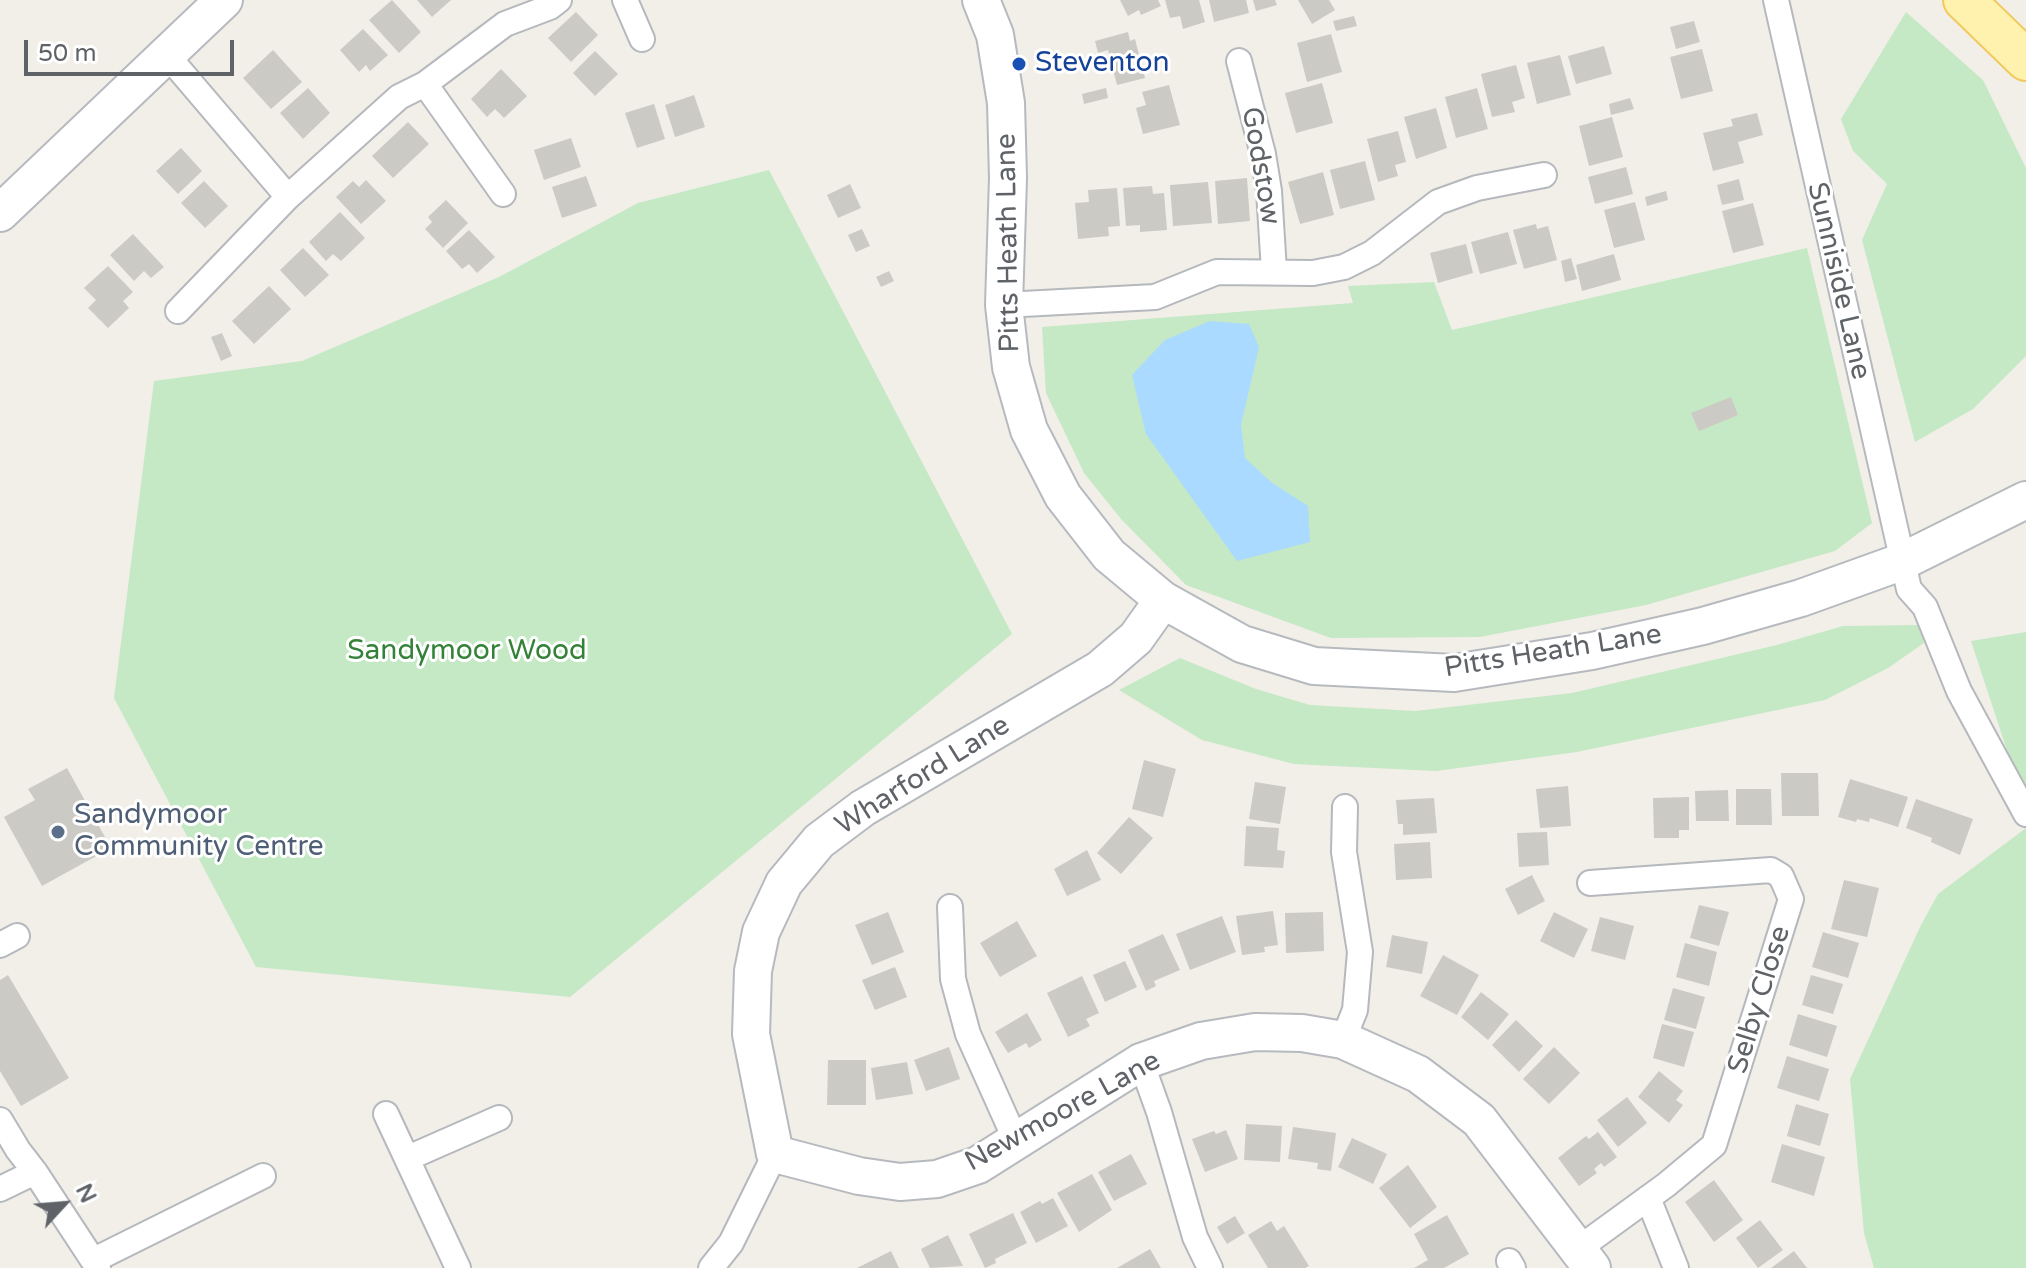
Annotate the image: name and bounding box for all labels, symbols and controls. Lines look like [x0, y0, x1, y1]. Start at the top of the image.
scale bar [28, 24, 238, 74]
text: 50 m [38, 39, 96, 68]
place label: Steventon [1035, 47, 1170, 81]
marker: Steventon [1010, 55, 1028, 73]
street label: Godstow [1233, 105, 1287, 227]
street label: Pitts Heath Lane [990, 133, 1028, 353]
street label: Sunniside Lane [1799, 179, 1877, 383]
street label: Pitts Heath Lane [1442, 618, 1664, 686]
park label: Sandymoor Wood [347, 635, 587, 669]
street label: Wharford Lane [830, 709, 1016, 843]
place label: Sandymoor Community Centre [74, 799, 324, 865]
marker: Sandymoor Community Centre [49, 823, 67, 841]
street label: Selby Close [1722, 922, 1798, 1078]
street label: Newmoore Lane [960, 1044, 1166, 1180]
north arrow [24, 1164, 104, 1244]
text: N [70, 1180, 101, 1207]

